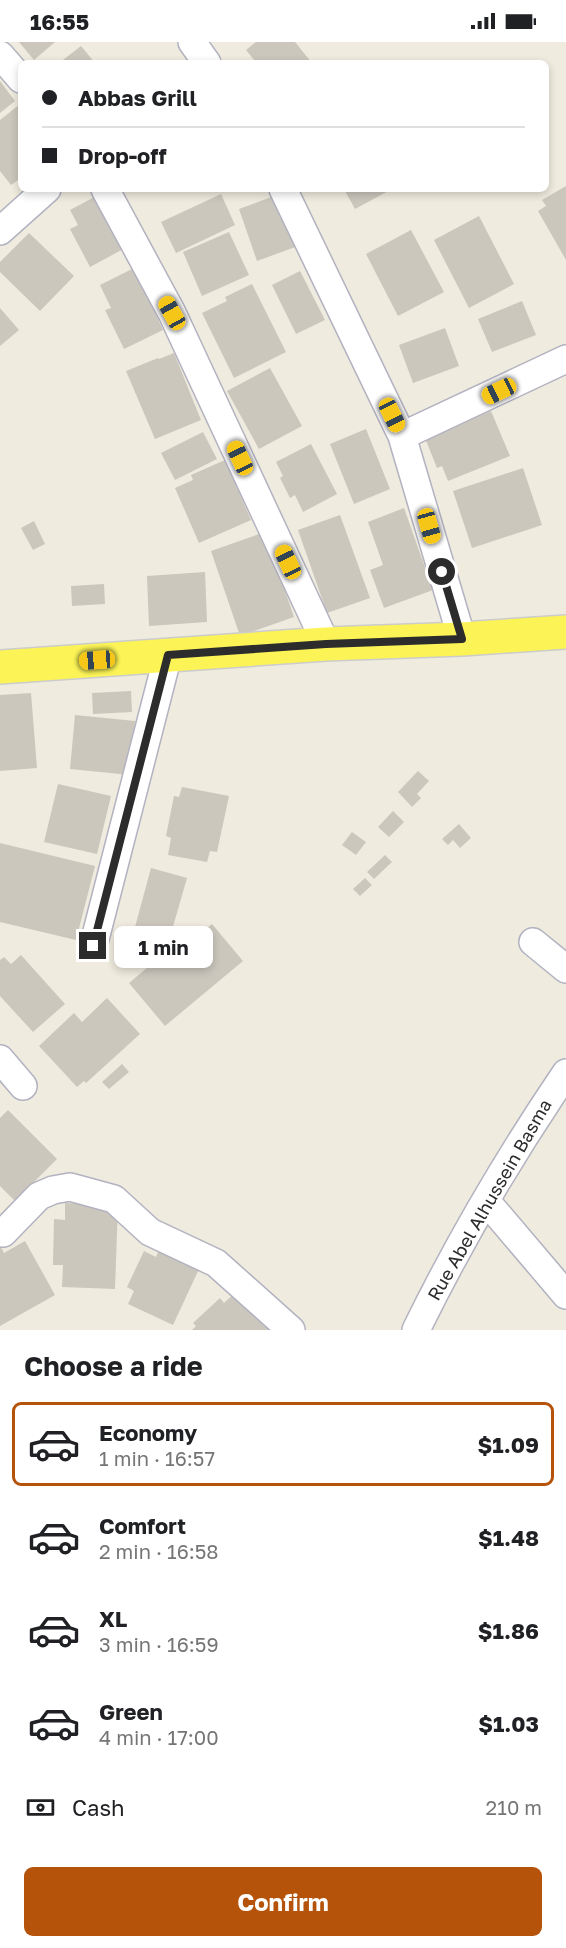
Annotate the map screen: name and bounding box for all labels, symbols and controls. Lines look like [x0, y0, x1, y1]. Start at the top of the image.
text: 16:55 [30, 8, 89, 35]
text: Abbas Grill [78, 84, 197, 111]
text: Drop-off [78, 142, 167, 169]
car [155, 293, 189, 333]
car [479, 375, 519, 407]
car [376, 395, 408, 435]
car [224, 438, 256, 478]
car [415, 506, 443, 546]
car [272, 542, 304, 582]
route start [428, 558, 455, 585]
car [78, 650, 116, 670]
callout: 1 min [114, 925, 213, 967]
route end [79, 932, 106, 959]
text: 1 min [138, 935, 189, 959]
street label: Rue Abel Alhussein Basma [422, 1095, 556, 1304]
text: Choose a ride [24, 1350, 203, 1382]
icon: car [27, 1417, 81, 1471]
text: Economy [99, 1419, 197, 1446]
text: $1.09 [478, 1431, 539, 1458]
text: 1 min · 16:57 [99, 1446, 215, 1470]
icon: car [27, 1510, 81, 1564]
text: Comfort [99, 1512, 186, 1539]
text: $1.48 [478, 1524, 539, 1551]
text: 2 min · 16:58 [99, 1539, 219, 1563]
icon: car [27, 1603, 81, 1657]
text: XL [99, 1605, 127, 1632]
text: $1.86 [478, 1617, 539, 1644]
text: 3 min · 16:59 [99, 1632, 219, 1656]
icon: car [27, 1696, 81, 1750]
text: Green [99, 1698, 163, 1725]
text: $1.03 [478, 1710, 539, 1737]
text: 4 min · 17:00 [99, 1725, 219, 1749]
icon: cash [24, 1791, 57, 1824]
text: Cash [72, 1794, 125, 1821]
text: 210 m [486, 1795, 542, 1819]
button: Confirm [24, 1867, 542, 1936]

